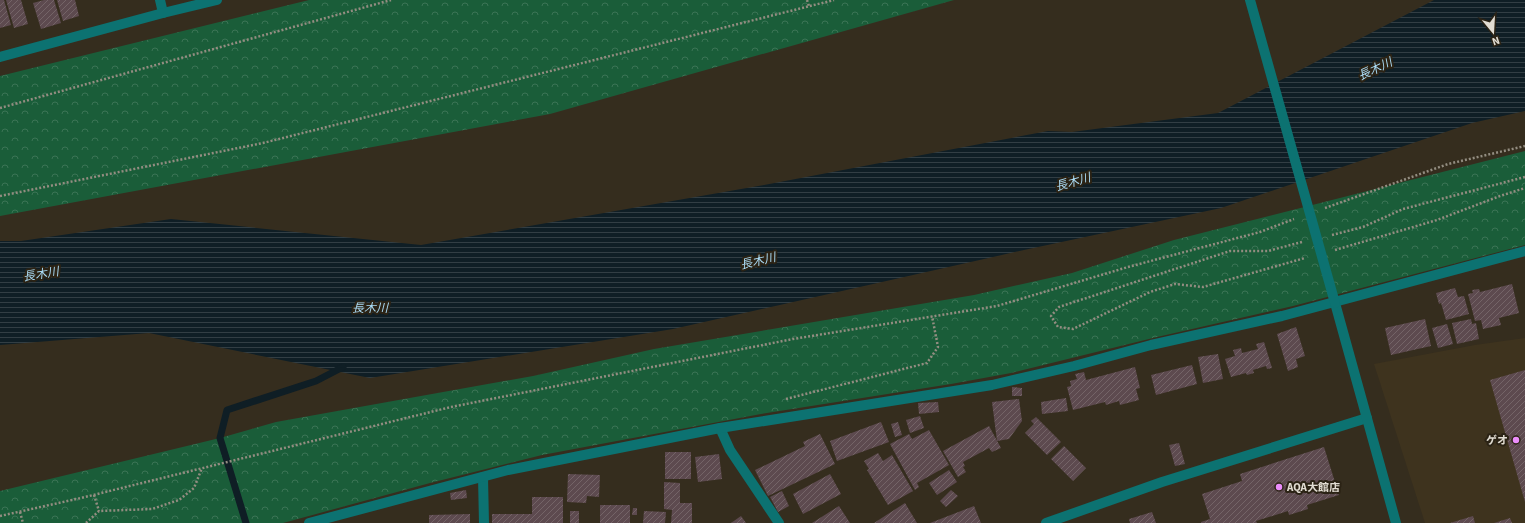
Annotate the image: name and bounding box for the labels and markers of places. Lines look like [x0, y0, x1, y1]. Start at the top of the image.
place label: ゲオ [1486, 433, 1508, 448]
marker: ゲオ [1511, 435, 1521, 445]
place label: AQA大館店 [1286, 480, 1340, 495]
marker: AQA大館店 [1274, 482, 1284, 492]

